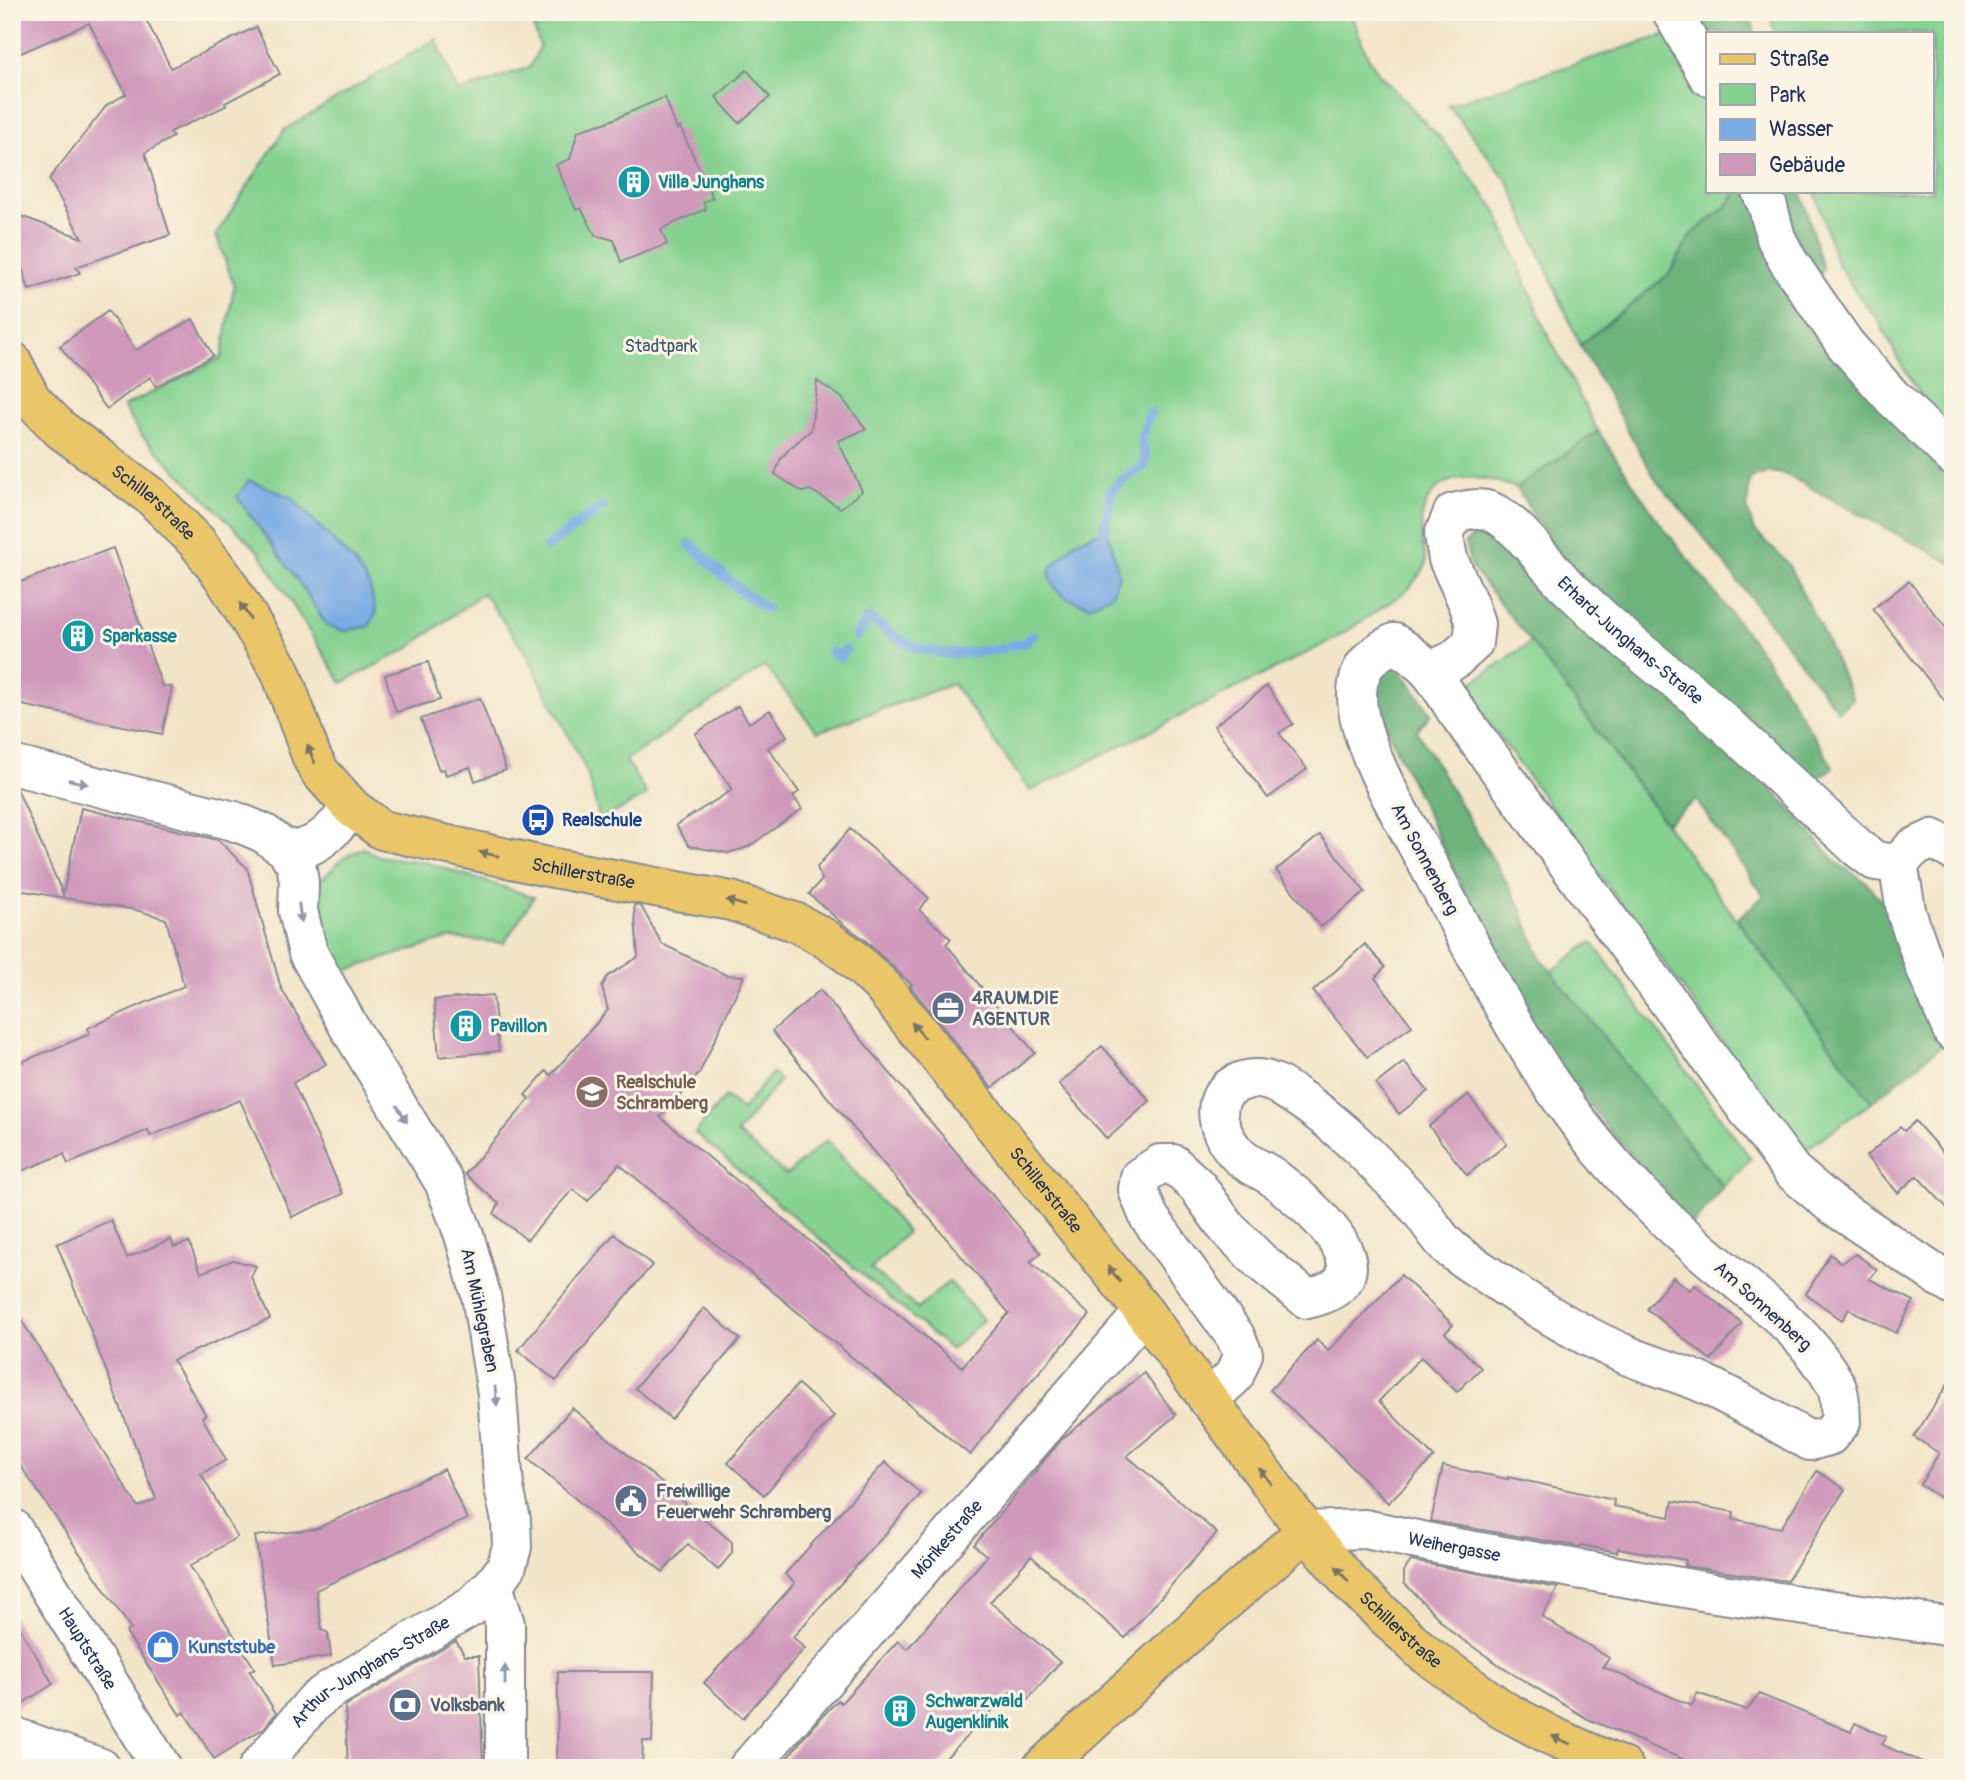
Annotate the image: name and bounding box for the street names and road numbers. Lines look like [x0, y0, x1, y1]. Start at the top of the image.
street label: Schillerstraße [106, 460, 200, 546]
street label: Erhard-Junghans-Straße [1552, 572, 1708, 710]
street label: Am Sonnenberg [1385, 799, 1464, 919]
street label: Schillerstraße [529, 853, 637, 895]
street label: Schillerstraße [1004, 1143, 1087, 1238]
street label: Am Mühlegraben [455, 1246, 504, 1374]
street label: Am Sonnenberg [1709, 1257, 1816, 1356]
street label: Mörikestraße [906, 1495, 988, 1584]
street label: Weihergasse [1406, 1527, 1502, 1567]
street label: Schillerstraße [1354, 1587, 1446, 1674]
street label: Hauptstraße [52, 1603, 121, 1694]
street label: Arthur-Junghans-Straße [286, 1611, 454, 1733]

